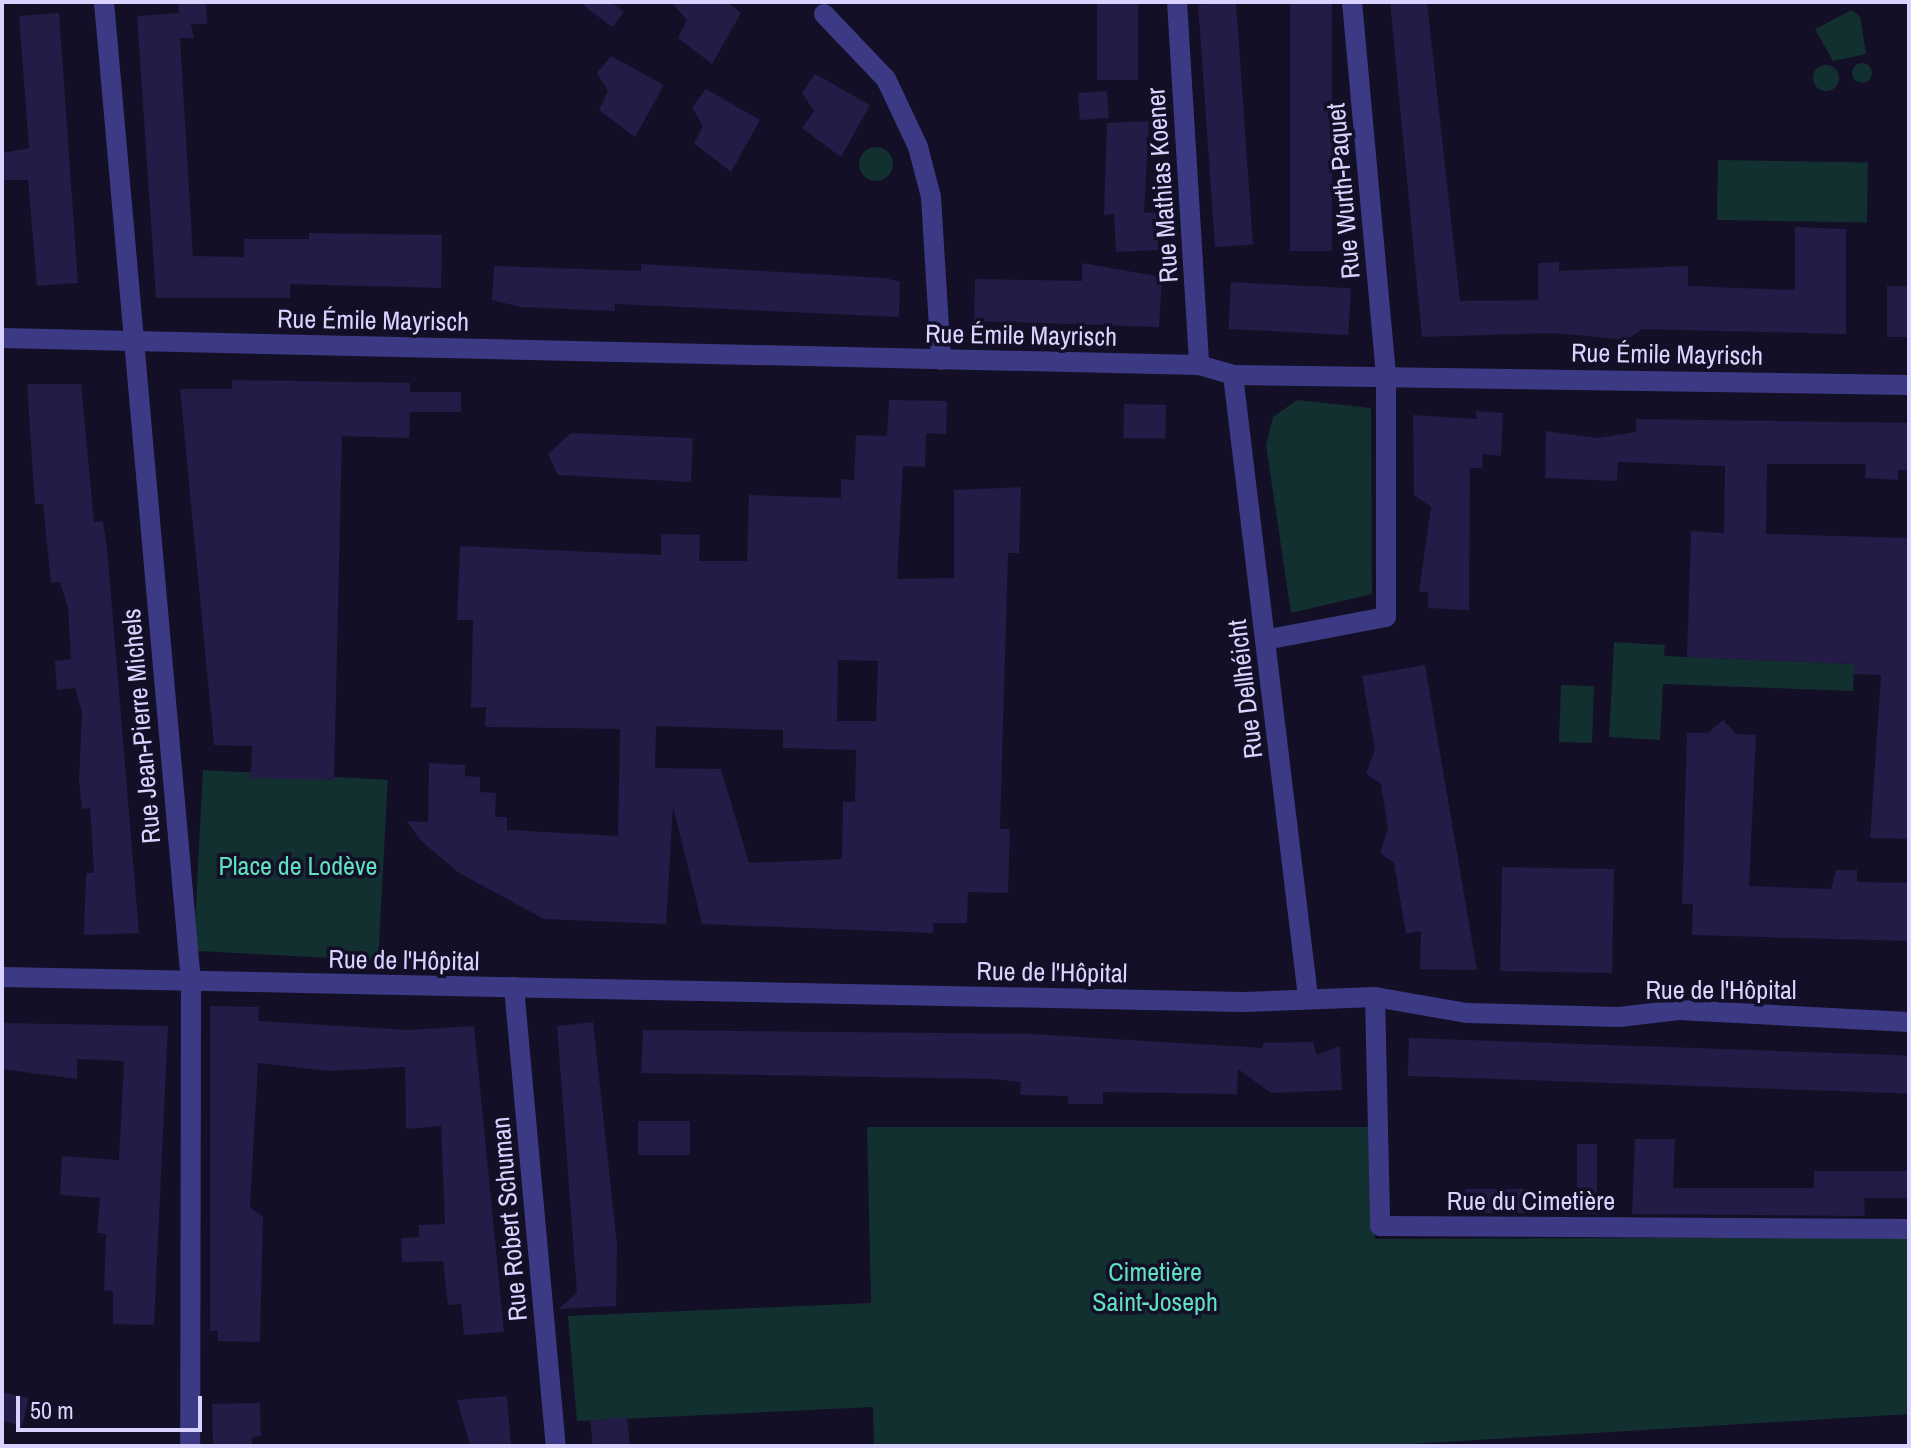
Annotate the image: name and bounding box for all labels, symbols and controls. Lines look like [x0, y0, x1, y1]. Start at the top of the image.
street label: Rue Mathias Koener [1140, 86, 1184, 284]
street label: Rue Wurth-Paquet [1320, 102, 1366, 280]
street label: Rue Émile Mayrisch [277, 303, 469, 337]
street label: Rue Émile Mayrisch [925, 318, 1117, 352]
street label: Rue Émile Mayrisch [1571, 337, 1763, 371]
street label: Rue Jean-Pierre Michels [115, 607, 167, 845]
street label: Rue Dellhéicht [1221, 618, 1269, 760]
park label: Place de Lodève [219, 850, 377, 882]
street label: Rue de l'Hôpital [328, 943, 480, 977]
street label: Rue de l'Hôpital [976, 955, 1128, 989]
street label: Rue de l'Hôpital [1645, 974, 1797, 1006]
street label: Rue Robert Schuman [485, 1116, 533, 1322]
street label: Rue du Cimetière [1447, 1185, 1615, 1217]
park label: Cimetière Saint-Joseph [1092, 1256, 1218, 1318]
scale bar [20, 1380, 206, 1430]
text: 50 m [30, 1394, 74, 1426]

